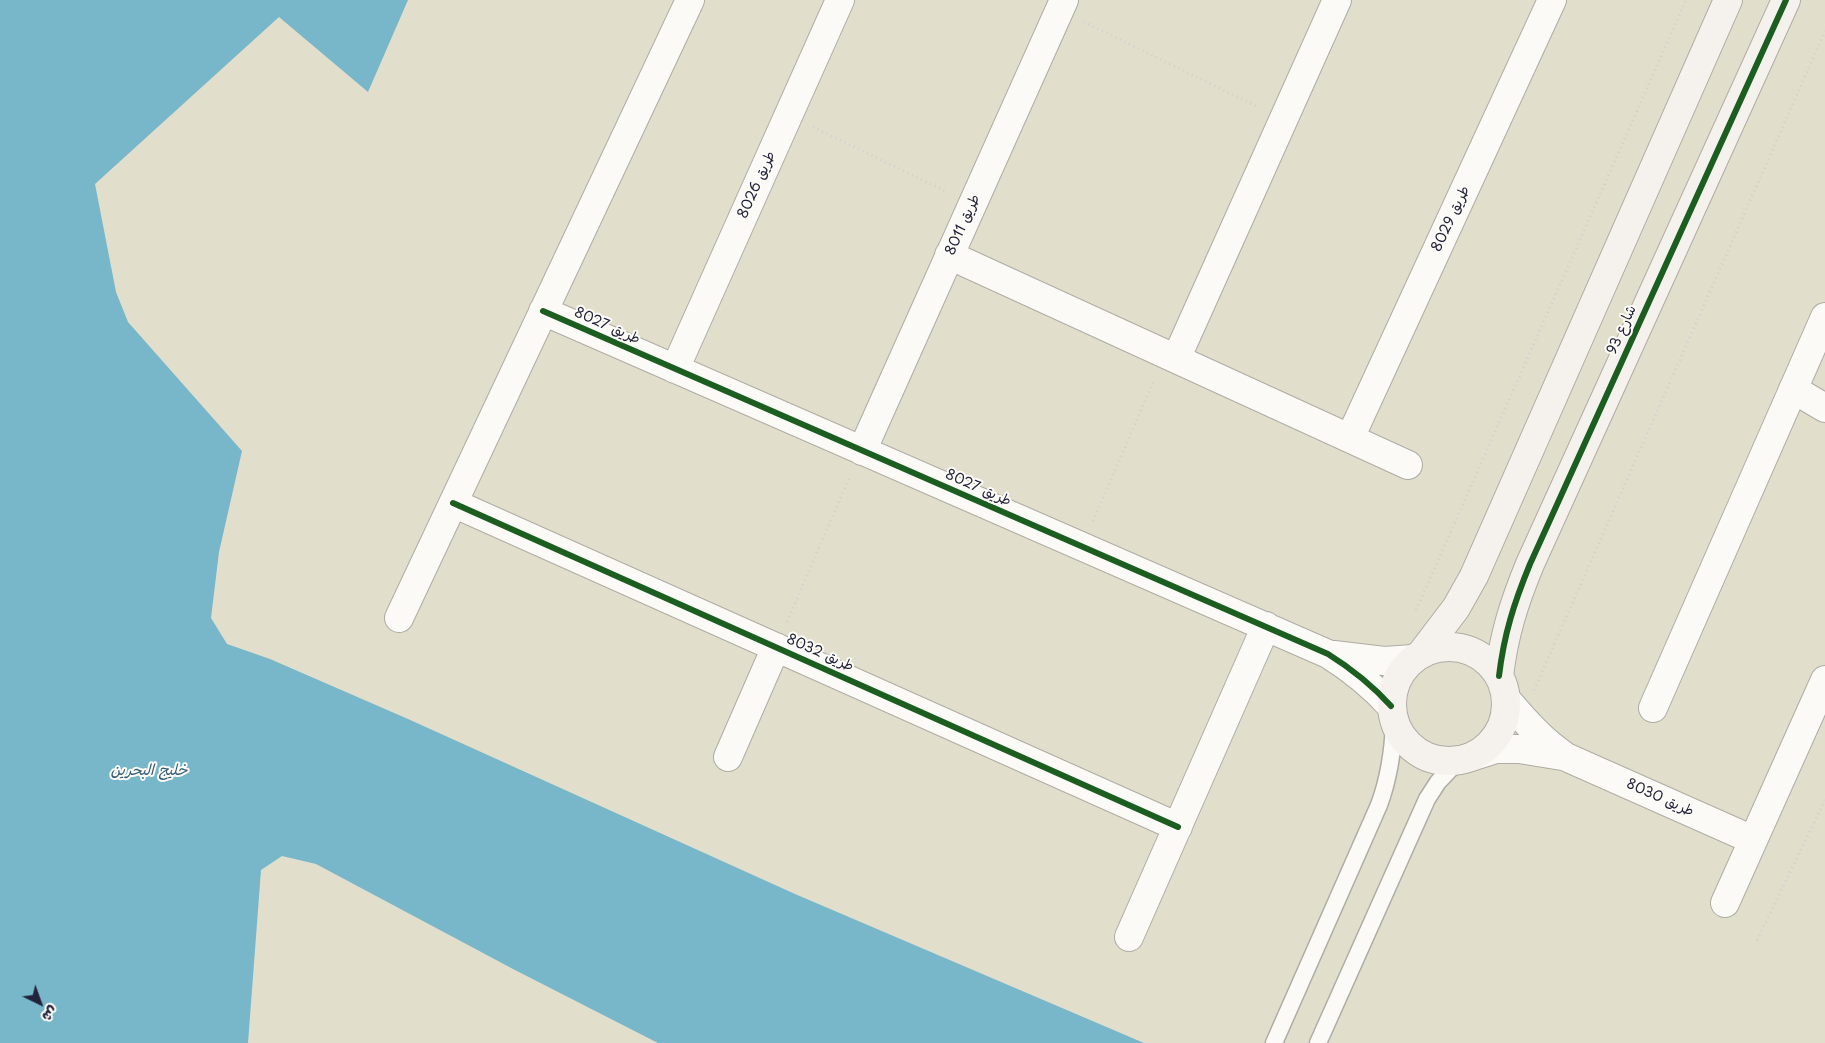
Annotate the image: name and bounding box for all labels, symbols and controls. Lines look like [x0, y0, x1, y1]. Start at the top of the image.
street label: طريق 8026 [735, 149, 779, 221]
street label: طريق 8029 [1428, 183, 1474, 255]
street label: طريق 8011 [942, 192, 984, 258]
street label: شارع 93 [1604, 303, 1640, 357]
street label: طريق 8027 [571, 304, 643, 348]
street label: طريق 8027 [942, 466, 1014, 510]
street label: طريق 8032 [784, 631, 856, 675]
water label: خليج البحرين [110, 762, 188, 780]
street label: طريق 8030 [1624, 776, 1696, 820]
north arrow [15, 978, 65, 1028]
text: ش [38, 1002, 63, 1027]

